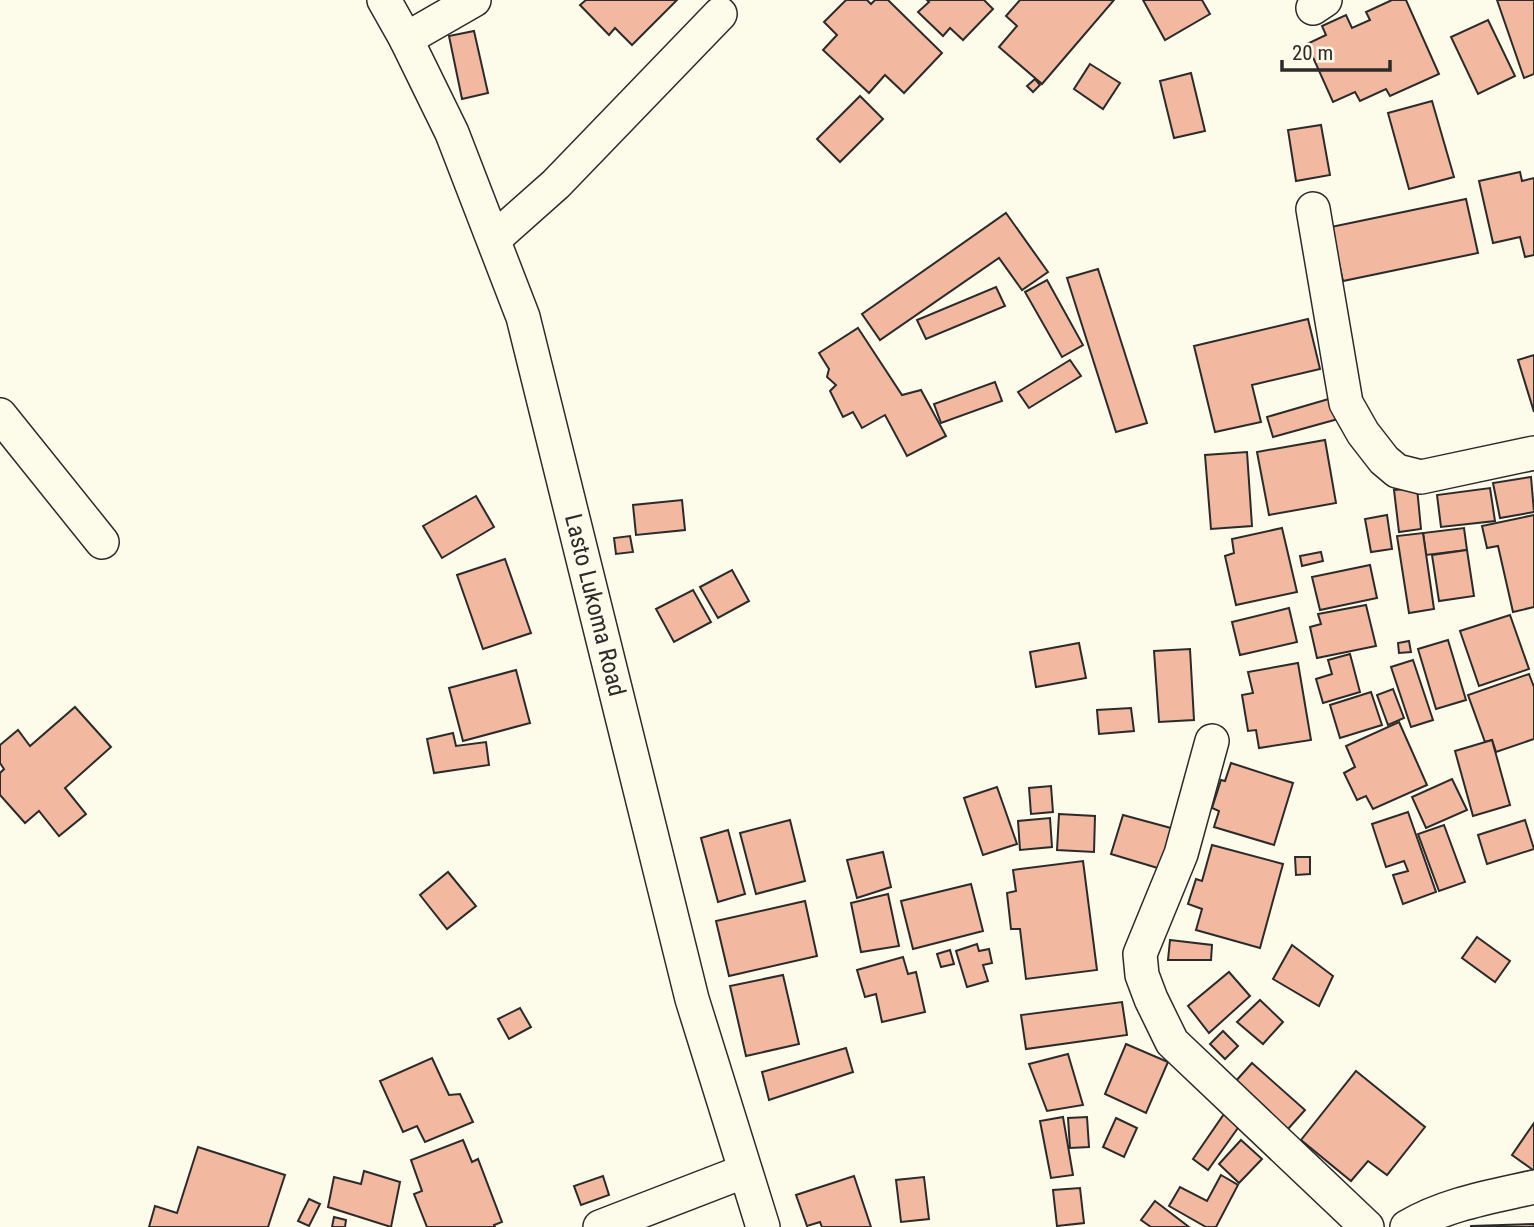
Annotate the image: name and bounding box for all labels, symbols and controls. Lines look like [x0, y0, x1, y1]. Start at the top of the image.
scale bar [1282, 28, 1390, 72]
text: 20 m [1292, 41, 1333, 65]
street label: Lasto Lukoma Road [559, 511, 631, 699]

